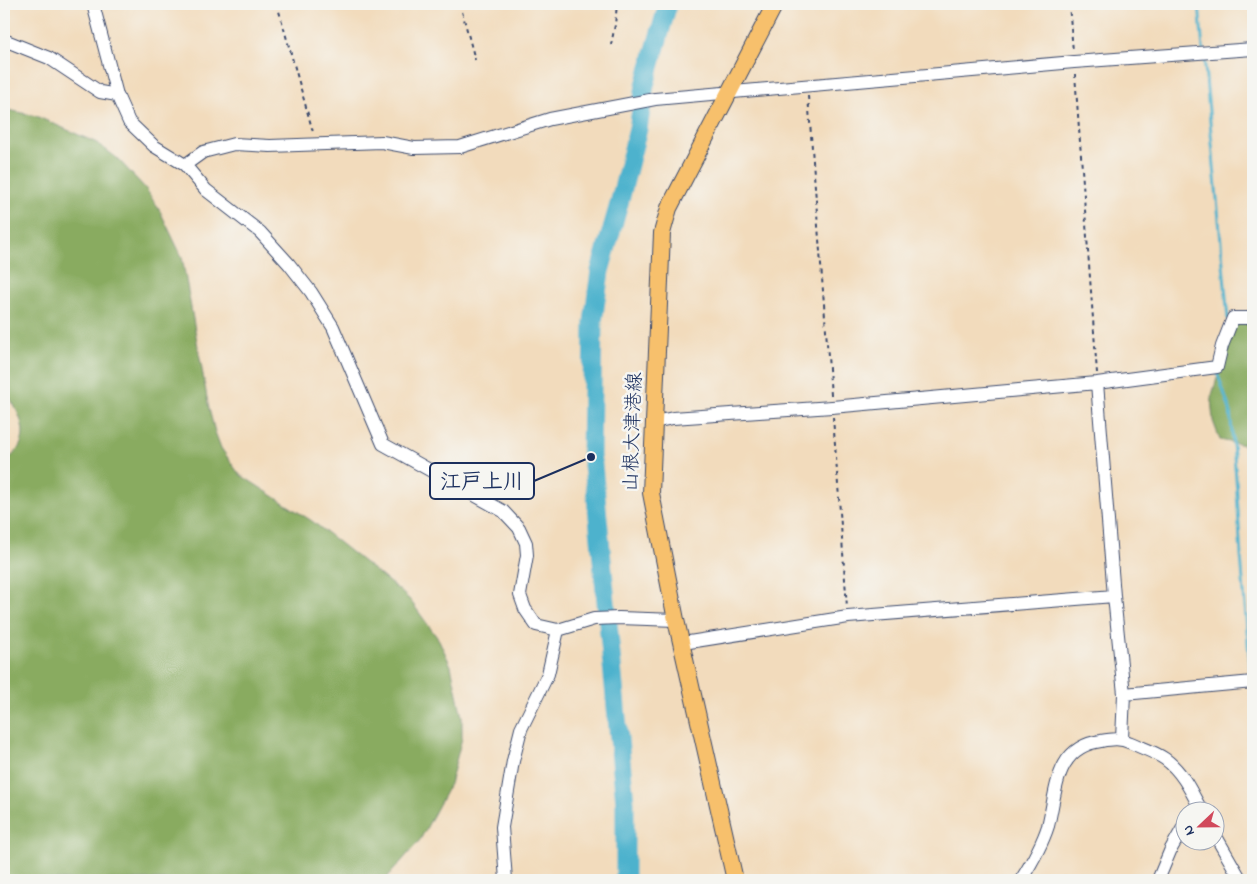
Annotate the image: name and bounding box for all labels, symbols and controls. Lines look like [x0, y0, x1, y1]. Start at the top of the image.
street label: 山根大津港線 [617, 372, 651, 492]
callout: 江戸上川 [430, 463, 534, 499]
text: 江戸上川 [440, 468, 524, 498]
north arrow [1174, 802, 1224, 852]
text: N [1178, 822, 1201, 839]

